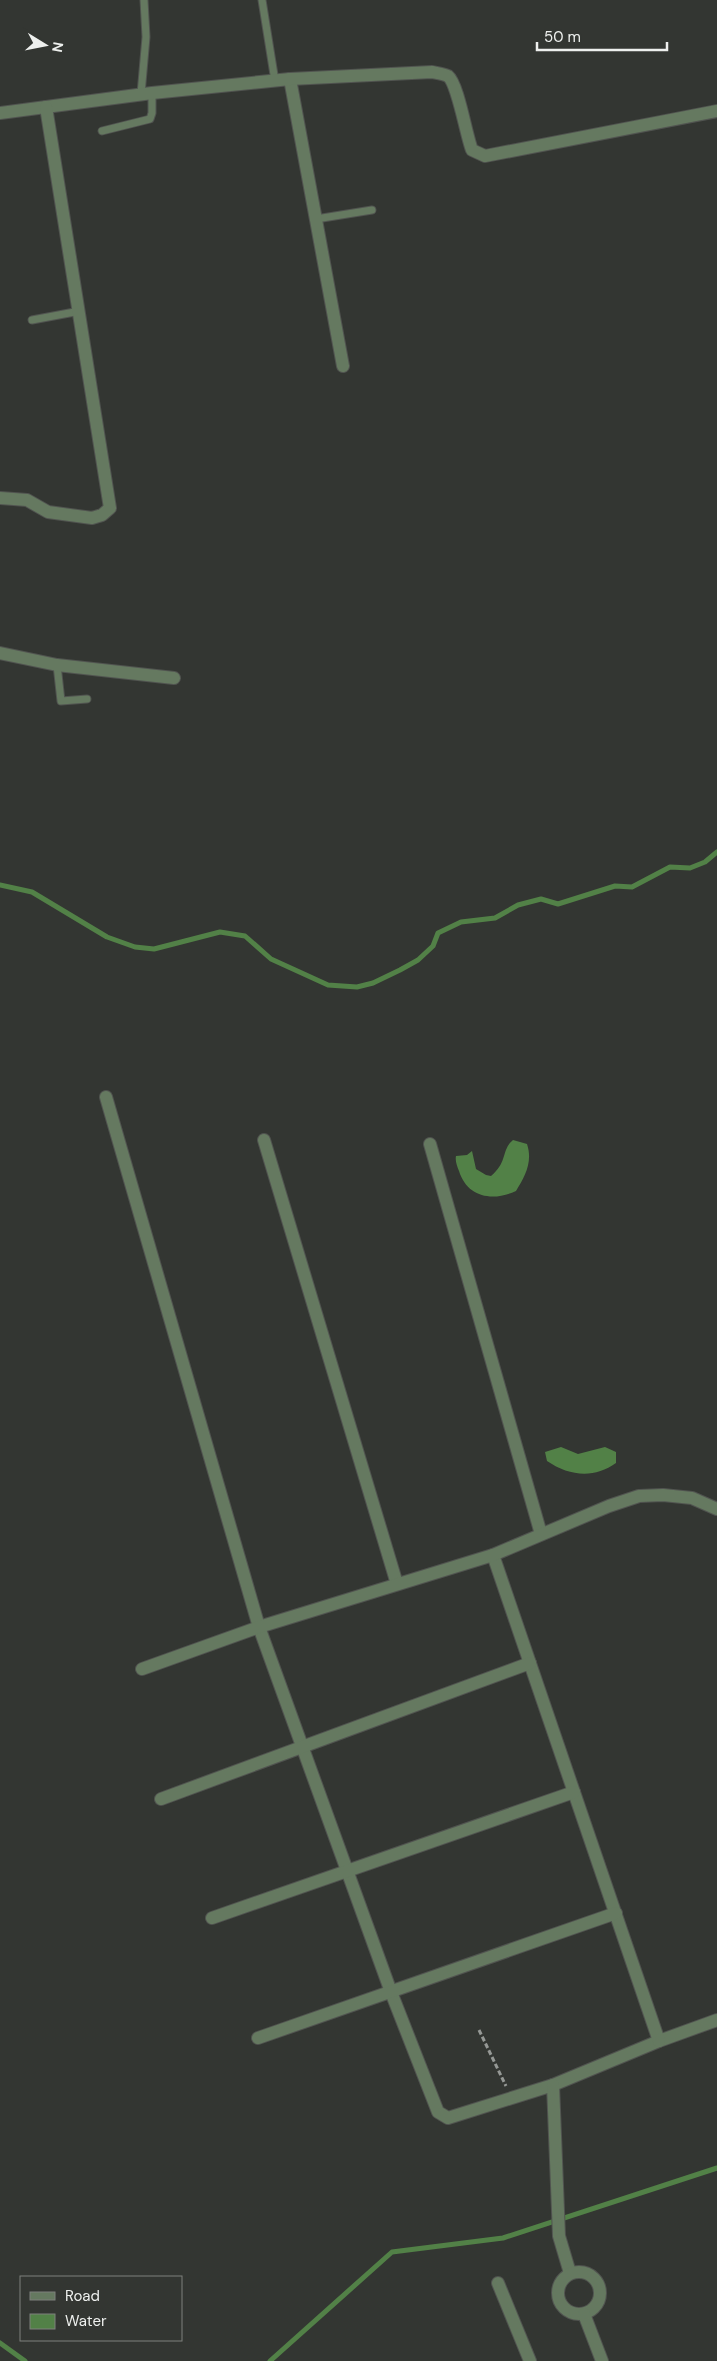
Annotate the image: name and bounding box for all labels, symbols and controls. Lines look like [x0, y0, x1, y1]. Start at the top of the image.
north arrow [20, 20, 70, 70]
scale bar [537, 20, 667, 52]
text: 50 m [544, 27, 581, 47]
text: N [48, 41, 68, 54]
legend [20, 2276, 182, 2341]
text: Road [65, 2286, 100, 2306]
text: Water [65, 2311, 107, 2331]

